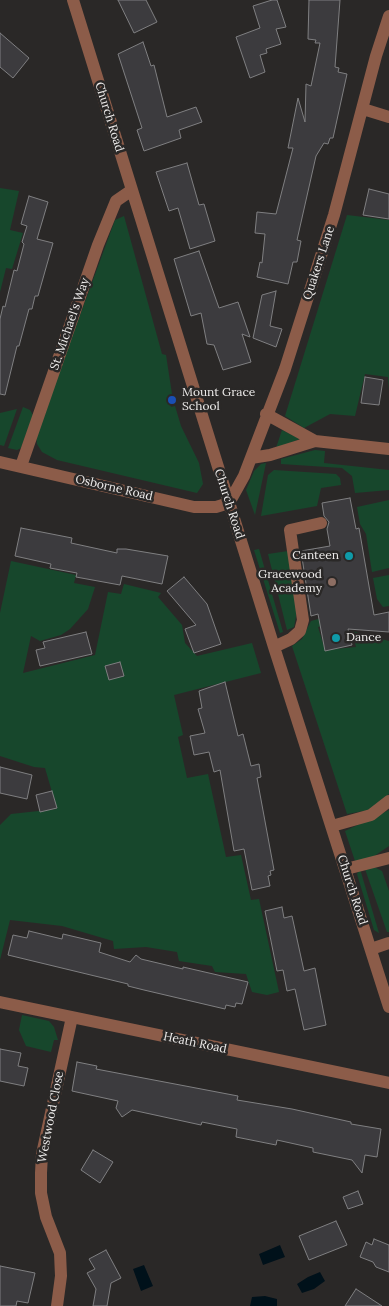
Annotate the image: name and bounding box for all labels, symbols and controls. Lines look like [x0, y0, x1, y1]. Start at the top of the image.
street label: Church Road [92, 80, 126, 154]
street label: Quakers Lane [300, 224, 338, 302]
street label: St. Michael's Way [47, 276, 93, 372]
place label: Mount Grace School [182, 386, 255, 414]
marker: Mount Grace School [166, 394, 178, 406]
street label: Church Road [211, 467, 247, 541]
street label: Osborne Road [74, 472, 154, 504]
place label: Canteen [292, 549, 339, 563]
marker: Canteen [343, 550, 355, 562]
place label: Gracewood Academy [258, 568, 322, 596]
marker: Gracewood Academy [326, 576, 338, 588]
place label: Dance [346, 631, 381, 645]
marker: Dance [330, 632, 342, 644]
street label: Church Road [334, 853, 370, 927]
street label: Heath Road [162, 1029, 228, 1057]
street label: Westwood Close [35, 1070, 67, 1164]

